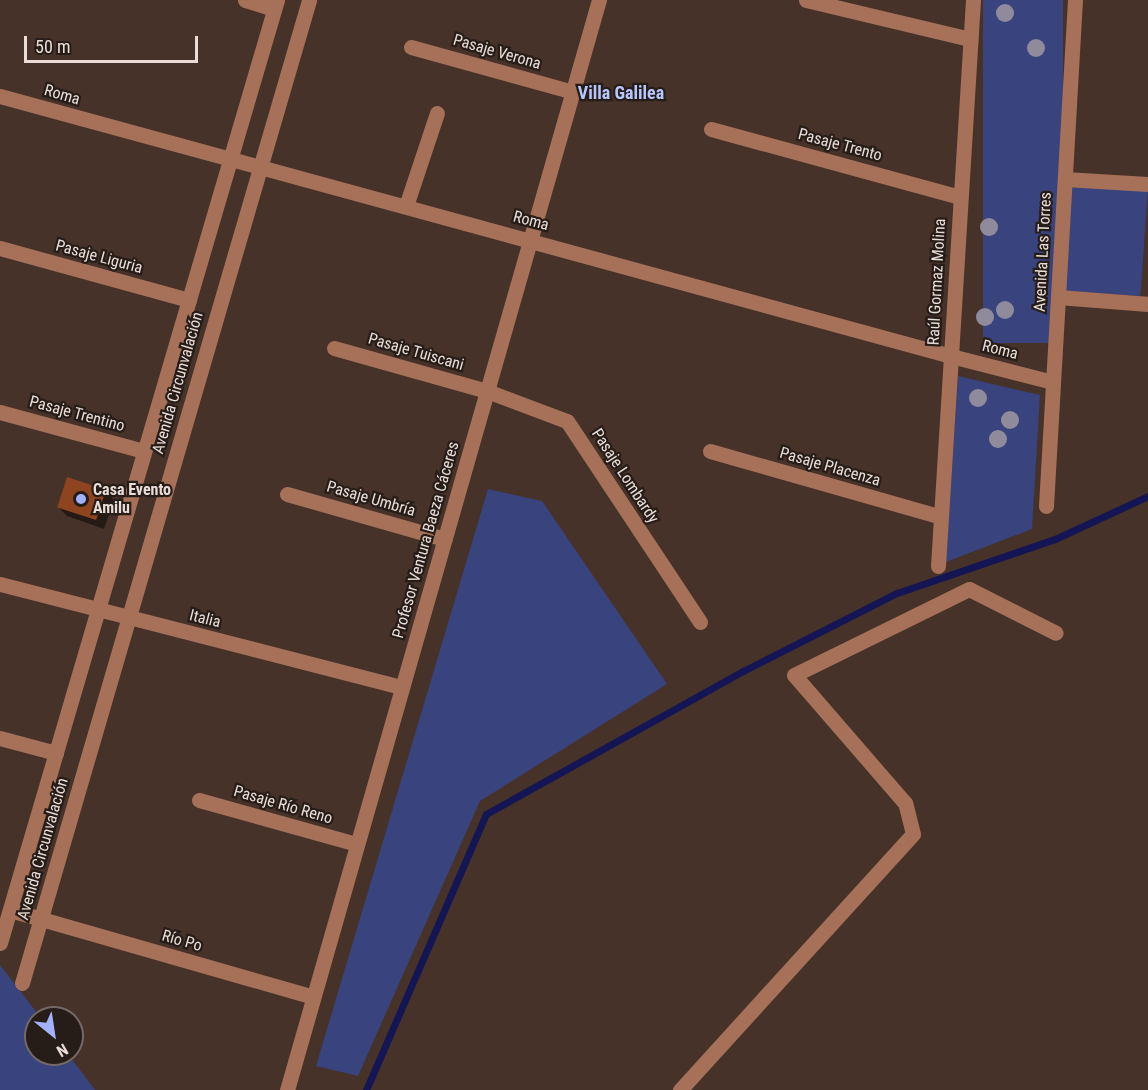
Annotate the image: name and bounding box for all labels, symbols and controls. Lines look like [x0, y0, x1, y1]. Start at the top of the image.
scale bar [27, 24, 201, 62]
street label: Pasaje Verona [451, 30, 543, 74]
text: 50 m [35, 36, 70, 57]
street label: Roma [42, 81, 82, 109]
district label: Villa Galilea [578, 82, 664, 104]
street label: Pasaje Trento [796, 125, 884, 165]
street label: Avenida Las Torres [1030, 192, 1056, 312]
street label: Roma [511, 207, 551, 235]
street label: Raúl Gormaz Molina [924, 218, 950, 346]
street label: Pasaje Liguria [53, 236, 145, 278]
street label: Avenida Circunvalación [149, 310, 207, 456]
street label: Pasaje Tuiscani [366, 329, 466, 375]
street label: Roma [980, 336, 1020, 364]
street label: Pasaje Trentino [27, 392, 127, 436]
street label: Pasaje Lombardy [587, 425, 663, 527]
street label: Profesor Ventura Baeza Cáceres [389, 440, 463, 640]
street label: Pasaje Placenza [778, 443, 882, 491]
street label: Pasaje Umbría [324, 477, 418, 521]
place label: Casa Evento Amilu [93, 480, 171, 518]
marker: Casa Evento Amilu [74, 492, 88, 506]
street label: Italia [187, 606, 223, 632]
street label: Avenida Circunvalación [14, 776, 72, 922]
street label: Pasaje Río Reno [231, 782, 335, 828]
street label: Río Po [160, 926, 204, 956]
north arrow [24, 1006, 84, 1066]
text: N [53, 1040, 71, 1061]

